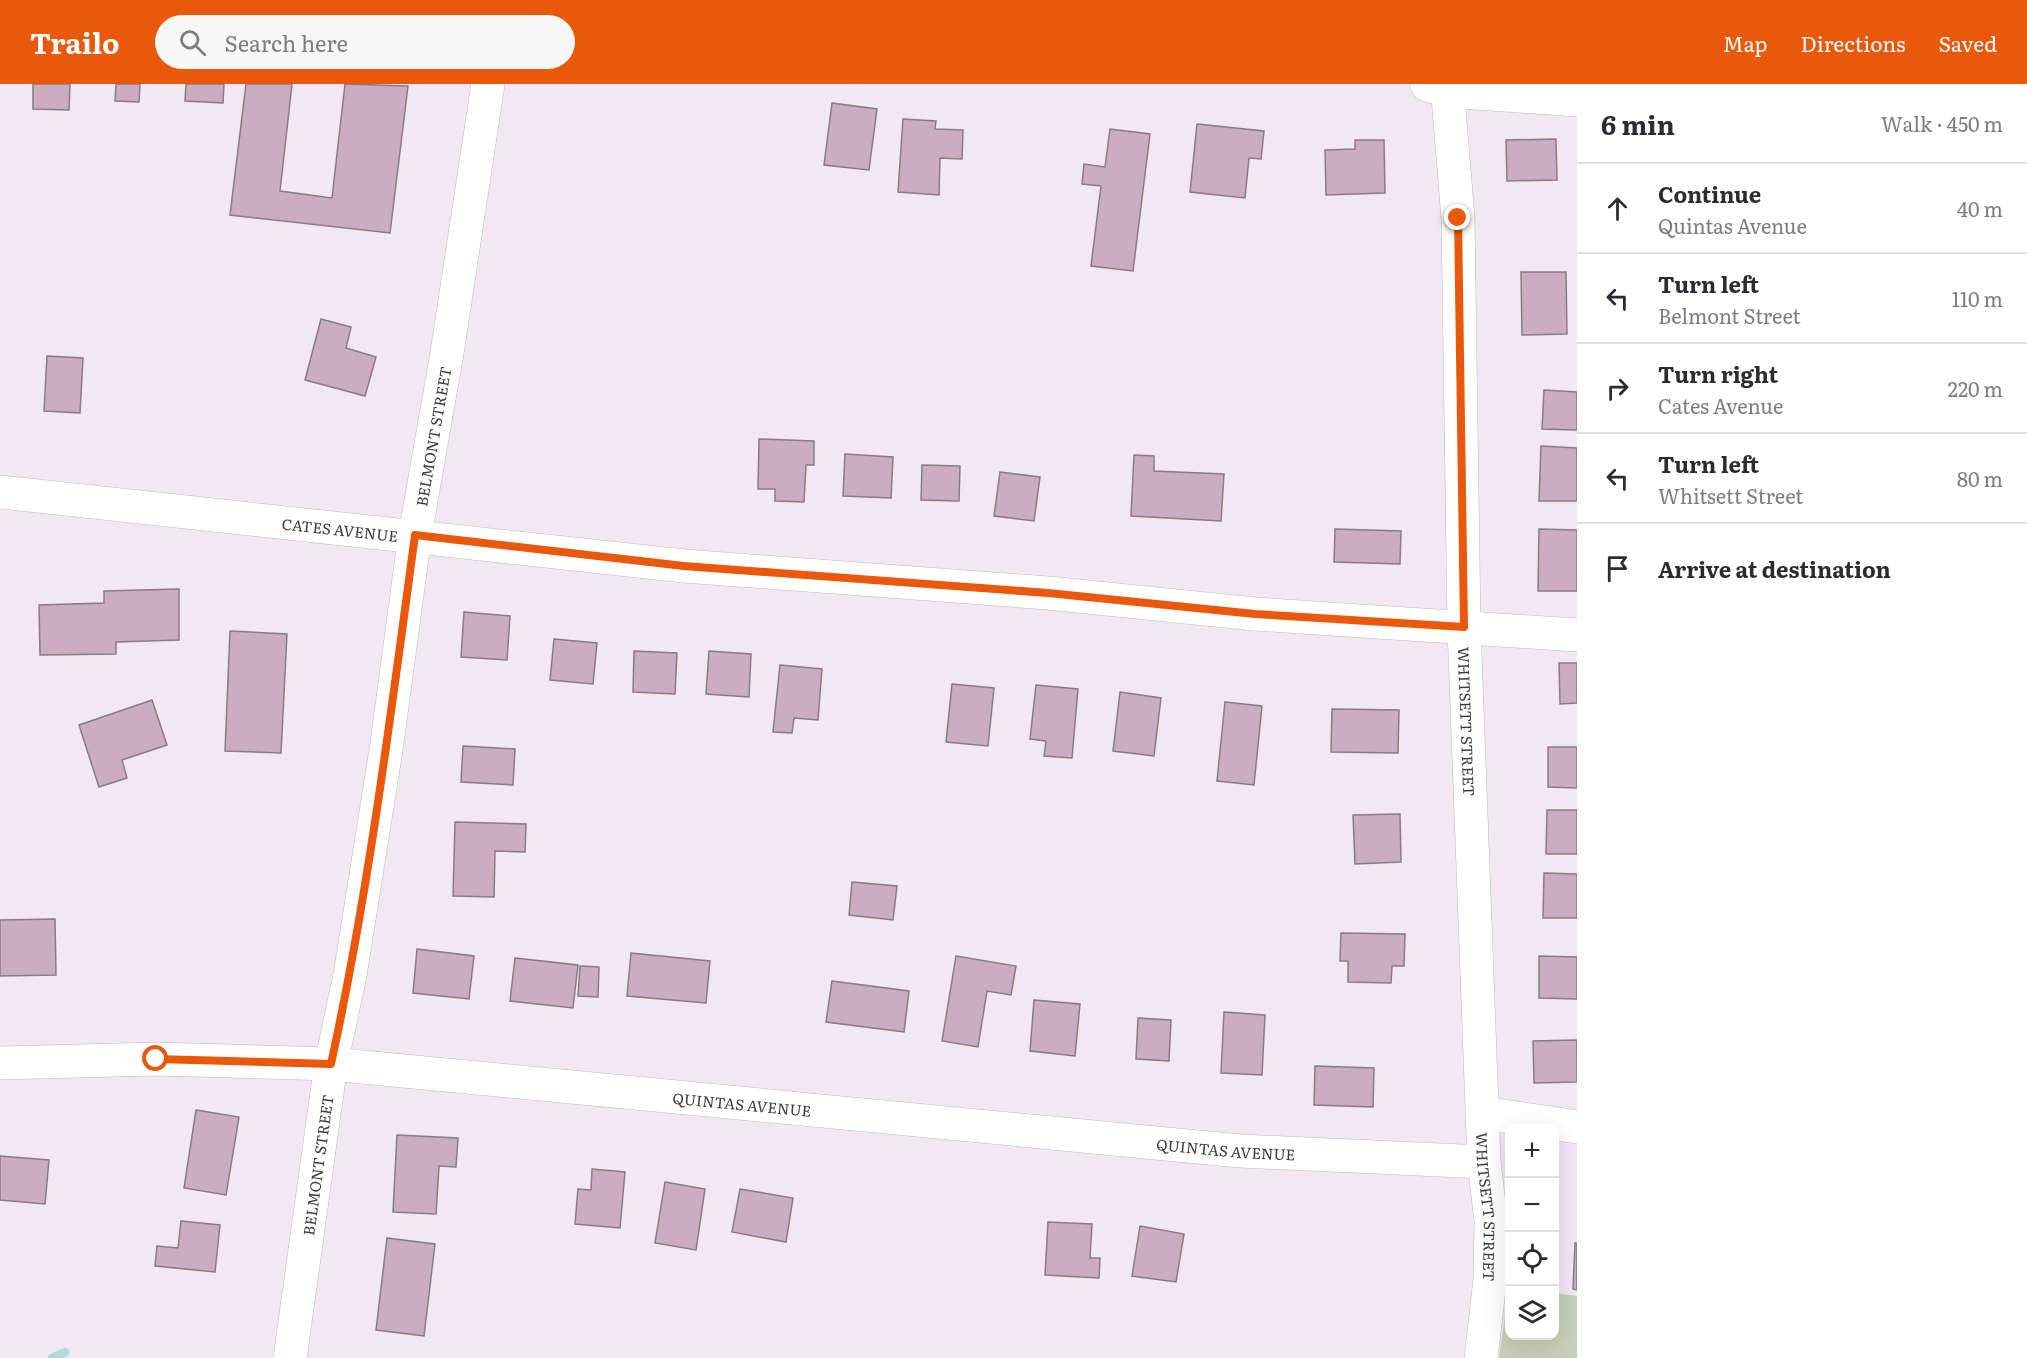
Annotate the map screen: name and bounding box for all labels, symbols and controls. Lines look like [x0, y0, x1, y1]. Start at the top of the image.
search box [155, 15, 575, 69]
text: Trailo [30, 21, 119, 63]
icon: search [176, 26, 209, 59]
text: Search here [224, 26, 348, 59]
text: Map [1723, 27, 1768, 58]
text: Directions [1801, 27, 1906, 58]
text: Saved [1939, 27, 1997, 58]
text: 6 min [1601, 104, 1675, 143]
text: Walk · 450 m [1881, 108, 2003, 138]
text: Continue [1658, 177, 1761, 210]
icon: ahead [1601, 192, 1634, 225]
text: 40 m [1957, 193, 2003, 223]
route end [1444, 204, 1470, 230]
text: Quintas Avenue [1658, 210, 1807, 240]
text: Turn left [1658, 267, 1759, 300]
icon: left [1601, 282, 1634, 315]
text: 110 m [1952, 283, 2003, 313]
text: Belmont Street [1658, 300, 1801, 330]
text: Turn right [1658, 357, 1778, 390]
street label: BELMONT STREET [409, 364, 456, 508]
icon: right [1601, 372, 1634, 405]
text: 220 m [1948, 373, 2003, 403]
text: Cates Avenue [1658, 390, 1783, 420]
text: Turn left [1658, 447, 1759, 480]
icon: left [1601, 462, 1634, 495]
text: 80 m [1957, 463, 2003, 493]
text: Whitsett Street [1658, 480, 1803, 510]
street label: CATES AVENUE [281, 511, 399, 546]
icon: arrive [1601, 552, 1634, 585]
text: Arrive at destination [1658, 552, 1891, 585]
street label: WHITSETT STREET [1453, 646, 1482, 797]
route start [142, 1045, 168, 1071]
street label: QUINTAS AVENUE [672, 1085, 812, 1121]
street label: BELMONT STREET [296, 1093, 338, 1237]
map controls [1505, 1124, 1559, 1340]
button: + [1505, 1124, 1559, 1178]
street label: QUINTAS AVENUE [1155, 1132, 1296, 1165]
street label: WHITSETT STREET [1471, 1132, 1502, 1282]
button: − [1505, 1178, 1559, 1232]
button: locate [1505, 1232, 1559, 1286]
button: layers [1505, 1286, 1559, 1340]

